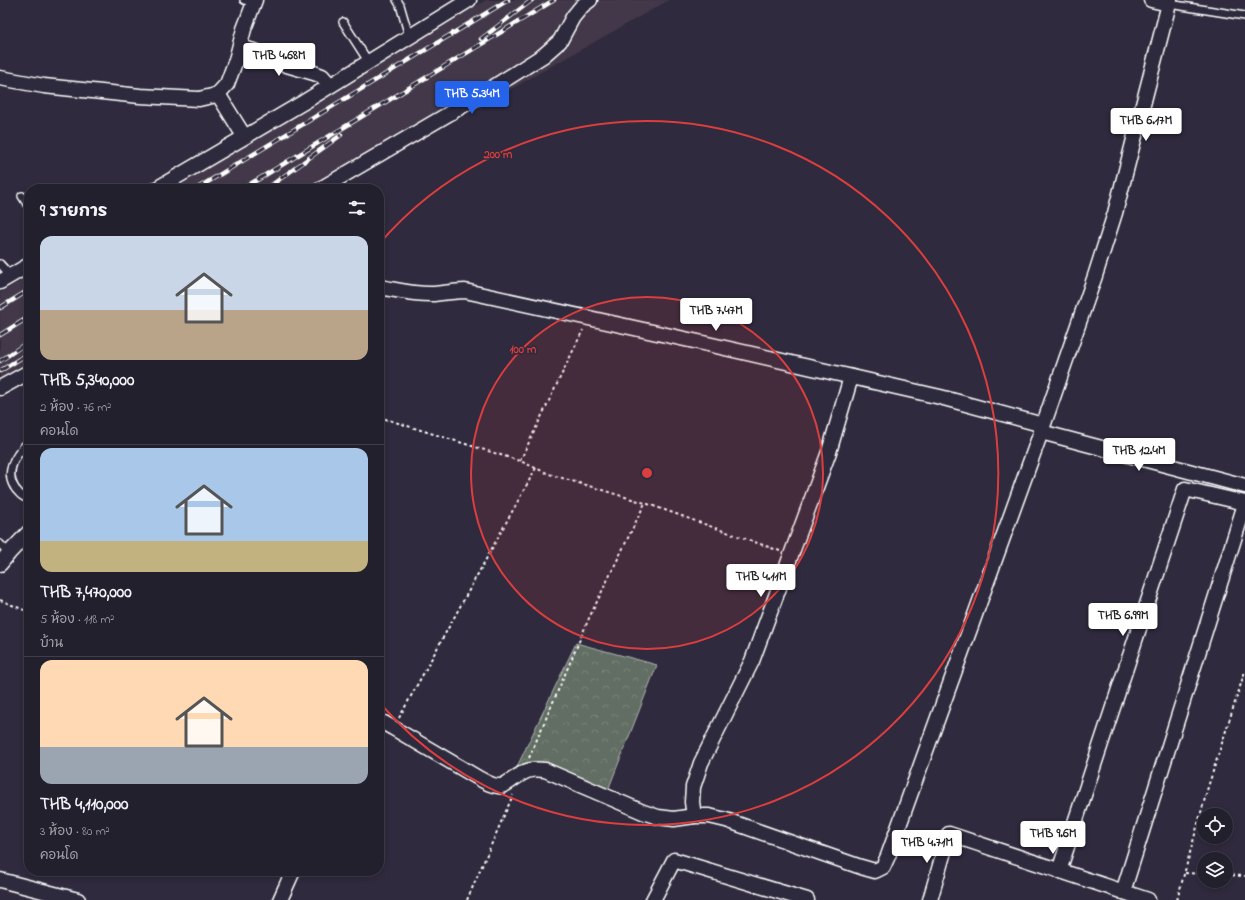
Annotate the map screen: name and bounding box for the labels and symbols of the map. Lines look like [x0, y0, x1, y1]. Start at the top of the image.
pin: THB 4.68M [233, 43, 325, 77]
pin: THB 5.34M [426, 81, 518, 115]
pin: THB 6.17M [1100, 108, 1192, 142]
text: 200 m [483, 146, 513, 164]
pin: THB 7.47M [670, 298, 762, 332]
text: 100 m [510, 341, 537, 359]
pin: THB 12.4M [1093, 438, 1185, 472]
centre of rings [640, 466, 654, 480]
pin: THB 4.11M [715, 564, 807, 598]
pin: THB 6.99M [1077, 603, 1169, 637]
pin: THB 9.6M [1012, 821, 1094, 855]
pin: THB 4.71M [881, 830, 973, 864]

